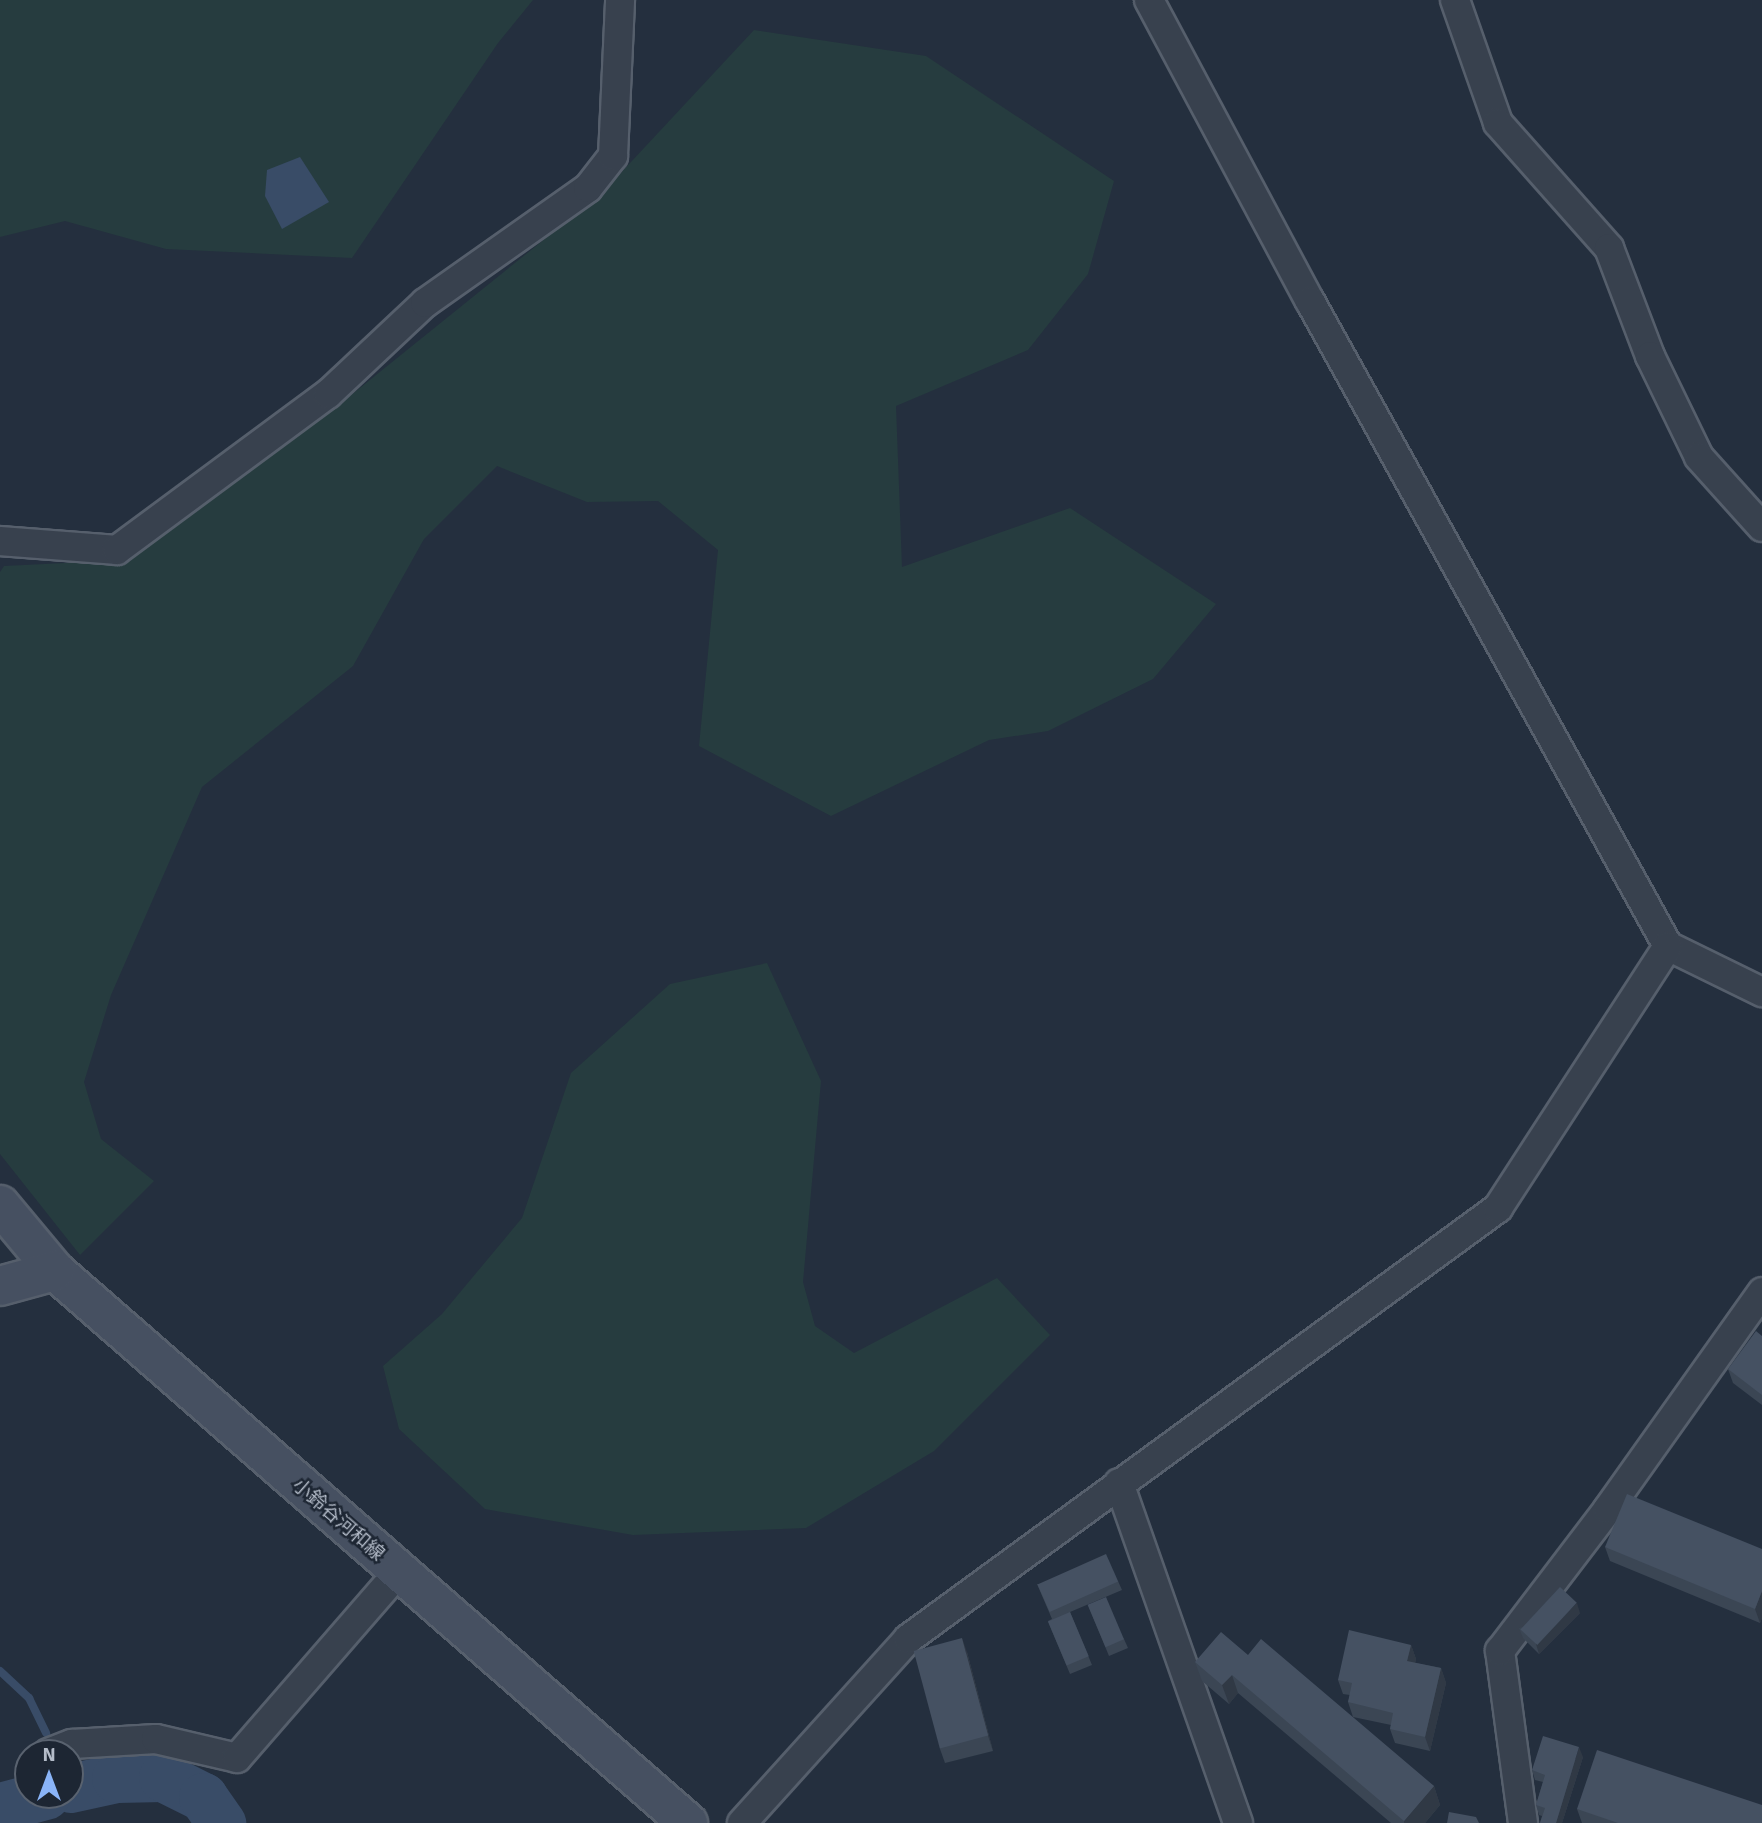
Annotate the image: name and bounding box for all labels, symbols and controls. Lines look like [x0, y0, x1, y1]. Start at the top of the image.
street label: 小鈴谷河和線 [288, 1474, 388, 1566]
north arrow [14, 1739, 84, 1809]
text: N [42, 1743, 56, 1767]

